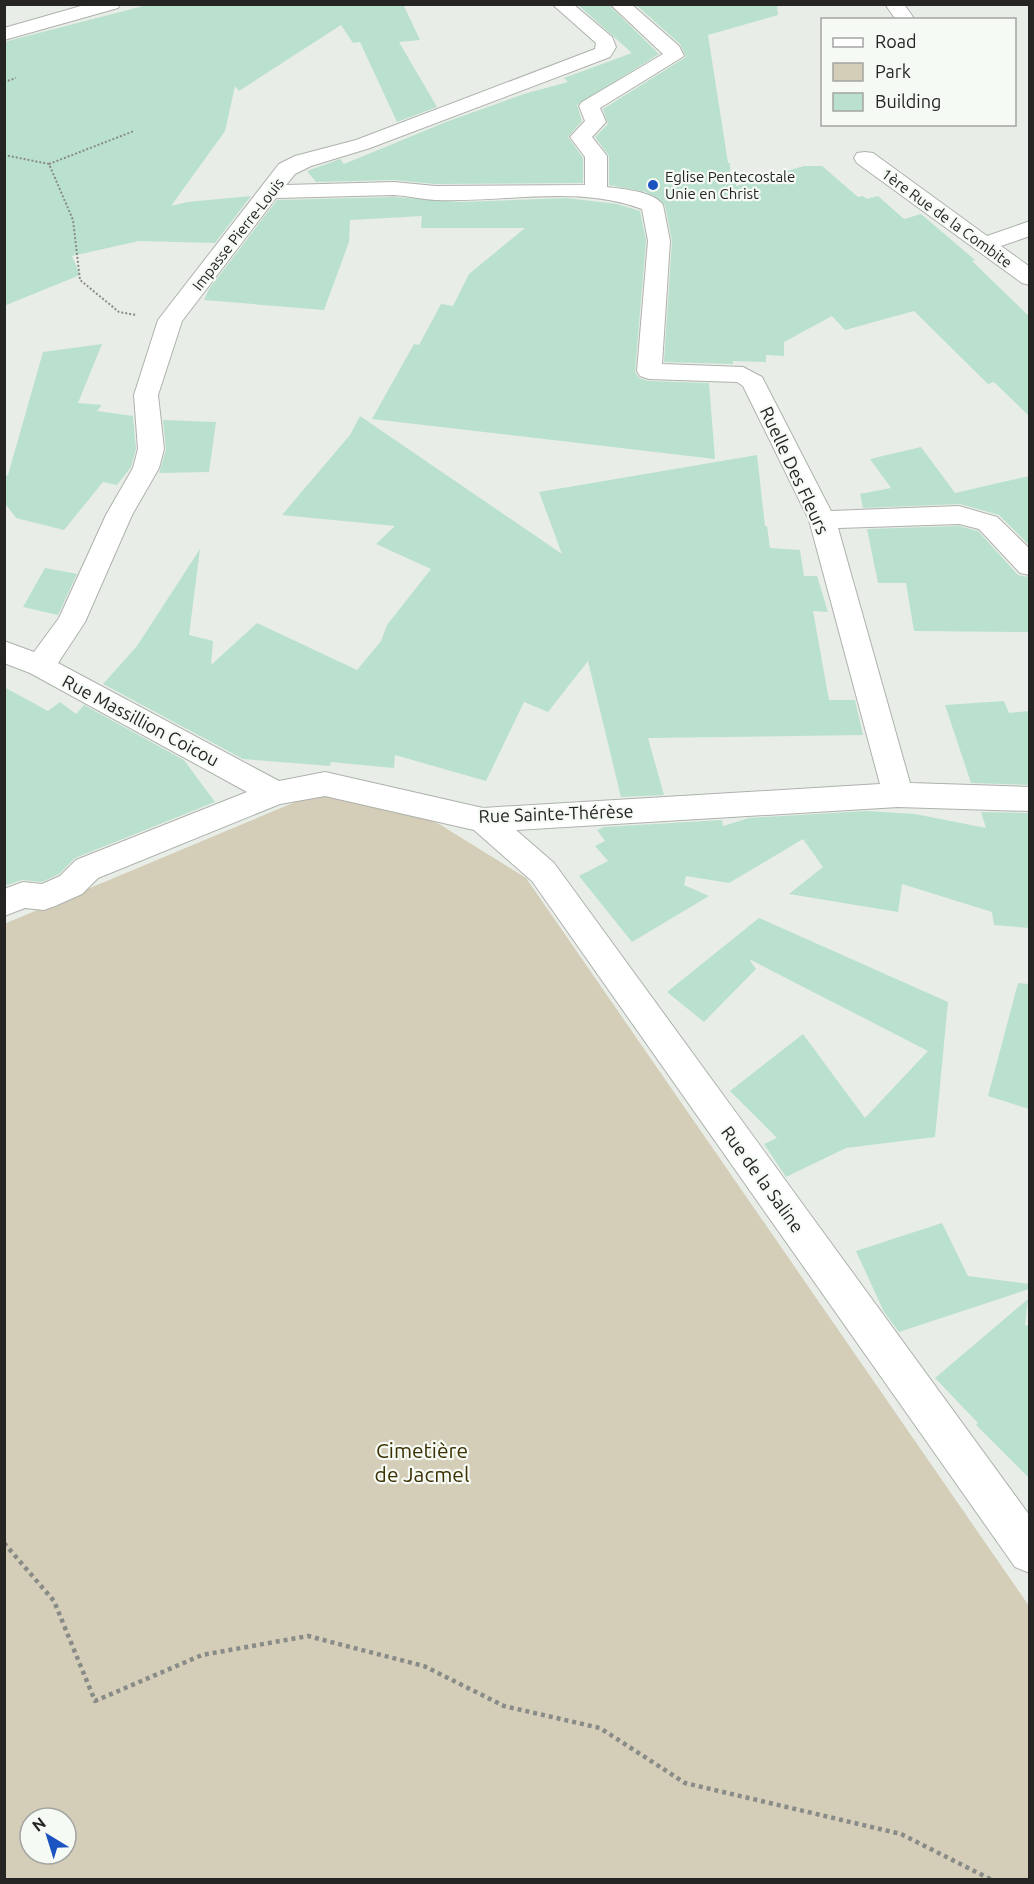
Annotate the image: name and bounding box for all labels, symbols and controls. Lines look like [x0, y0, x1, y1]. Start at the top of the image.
legend [821, 18, 1016, 126]
text: Road [875, 31, 917, 51]
text: Park [875, 61, 911, 81]
text: Building [875, 91, 941, 111]
street label: 1ère Rue de la Combite [879, 165, 1015, 271]
place label: Eglise Pentecostale Unie en Christ [665, 168, 795, 202]
street label: Impasse Pierre-Louis [189, 174, 287, 294]
marker: Eglise Pentecostale Unie en Christ [646, 178, 660, 192]
street label: Ruelle Des Fleurs [757, 403, 833, 537]
street label: Rue Massillion Coicou [59, 670, 223, 770]
street label: Rue Sainte-Thérèse [478, 800, 634, 826]
street label: Rue de la Saline [718, 1122, 808, 1236]
park label: Cimetière de Jacmel [375, 1438, 469, 1486]
north arrow [18, 1806, 78, 1866]
text: N [29, 1813, 49, 1835]

